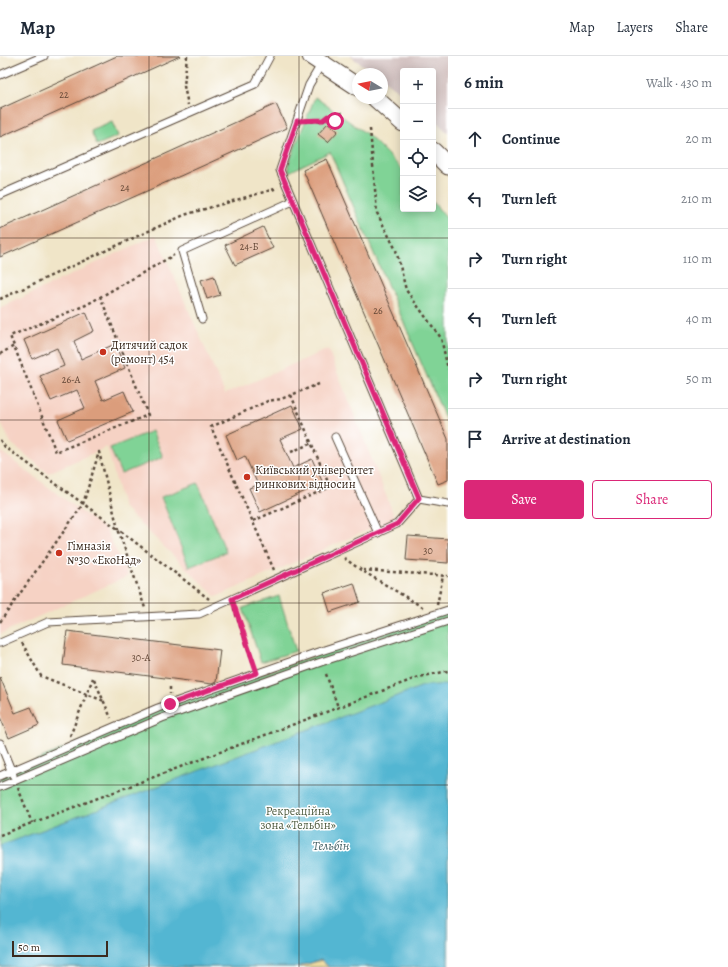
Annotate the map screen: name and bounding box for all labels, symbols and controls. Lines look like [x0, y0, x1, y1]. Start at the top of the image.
text: Map [20, 15, 55, 41]
text: Map [569, 18, 595, 37]
text: Layers [617, 18, 653, 37]
text: Share [675, 18, 708, 37]
north arrow [352, 68, 388, 104]
map controls [400, 68, 436, 212]
button: + [400, 68, 436, 104]
text: 6 min [464, 71, 504, 94]
text: Walk · 430 m [646, 74, 712, 91]
house number: 22 [59, 88, 69, 101]
button: − [400, 104, 436, 140]
route start [326, 112, 344, 130]
icon: ahead [464, 128, 486, 150]
text: Continue [502, 129, 560, 149]
text: 20 m [686, 130, 712, 147]
button: locate [400, 140, 436, 176]
button: layers [400, 176, 436, 212]
house number: 24 [120, 181, 130, 194]
icon: left [464, 188, 486, 210]
text: Turn left [502, 189, 557, 209]
text: 210 m [681, 190, 712, 207]
house number: 24-Б [240, 240, 258, 253]
icon: right [464, 248, 486, 270]
text: Turn right [502, 249, 567, 269]
text: 110 m [683, 250, 712, 267]
house number: 26 [373, 304, 383, 317]
icon: left [464, 308, 486, 330]
text: Turn left [502, 309, 557, 329]
text: 40 m [686, 310, 712, 327]
place label: Дитячий садок (ремонт) 454 [111, 337, 188, 367]
marker: Дитячий садок (ремонт) 454 [98, 347, 108, 357]
icon: right [464, 368, 486, 390]
text: Turn right [502, 369, 567, 389]
text: 50 m [686, 370, 712, 387]
house number: 26-А [62, 373, 80, 386]
icon: arrive [464, 428, 486, 450]
text: Arrive at destination [502, 429, 631, 449]
place label: Київський університет ринкових відносин [255, 462, 374, 492]
marker: Київський університет ринкових відносин [242, 472, 252, 482]
button: Save [464, 480, 584, 519]
button: Share [592, 480, 712, 519]
place label: Гімназія №30 «ЕкоНад» [67, 538, 141, 568]
house number: 30 [423, 544, 433, 557]
marker: Гімназія №30 «ЕкоНад» [54, 548, 64, 558]
house number: 30-А [132, 651, 150, 664]
route end [161, 695, 179, 713]
park label: Рекреаційна зона «Тельбін» [260, 803, 336, 833]
water label: Тельбін [313, 837, 350, 854]
scale bar [12, 939, 108, 958]
text: 50 m [18, 940, 40, 955]

